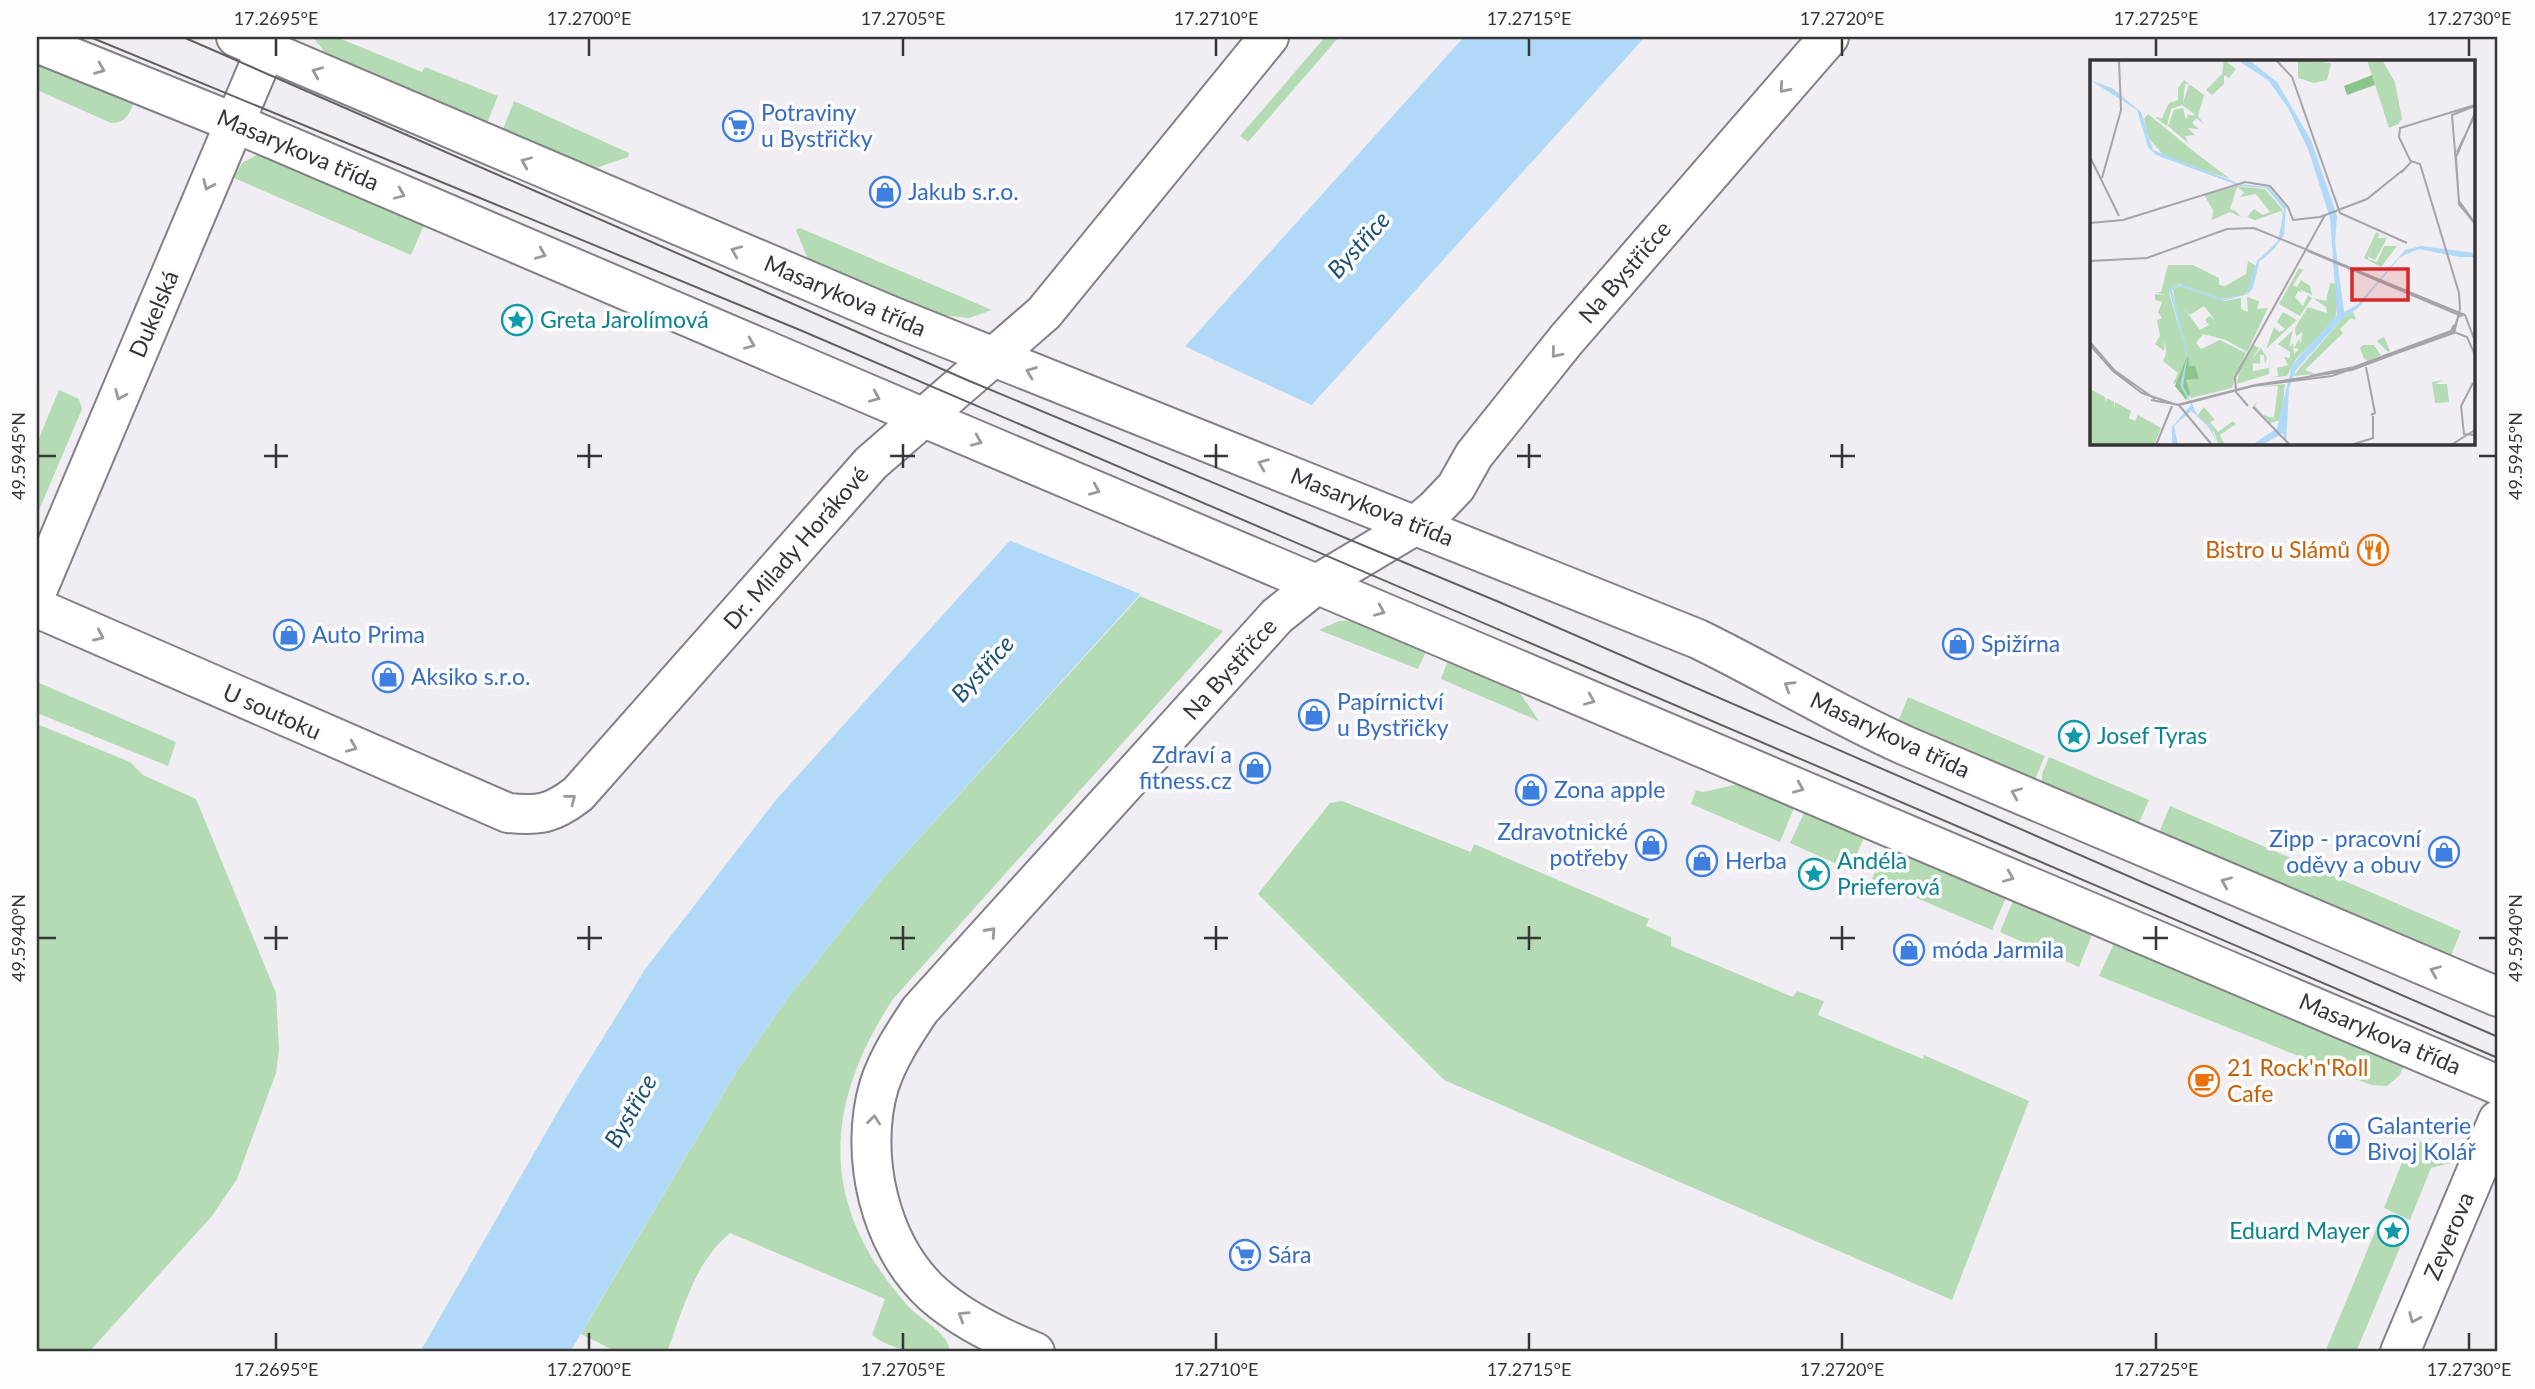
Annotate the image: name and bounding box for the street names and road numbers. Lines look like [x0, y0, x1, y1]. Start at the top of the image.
street label: Masarykova třída [213, 102, 384, 196]
street label: Na Bystřičce [1572, 214, 1676, 328]
street label: Masarykova třída [760, 248, 931, 342]
street label: Dukelská [122, 266, 184, 361]
street label: Dr. Milady Horákové [717, 460, 874, 635]
street label: Masarykova třída [1287, 461, 1458, 551]
street label: Na Bystřičce [1177, 612, 1282, 725]
street label: U soutoku [219, 677, 326, 745]
street label: Masarykova třída [1806, 685, 1975, 783]
street label: Masarykova třída [2295, 986, 2466, 1080]
street label: Zeyerova [2417, 1188, 2479, 1284]

